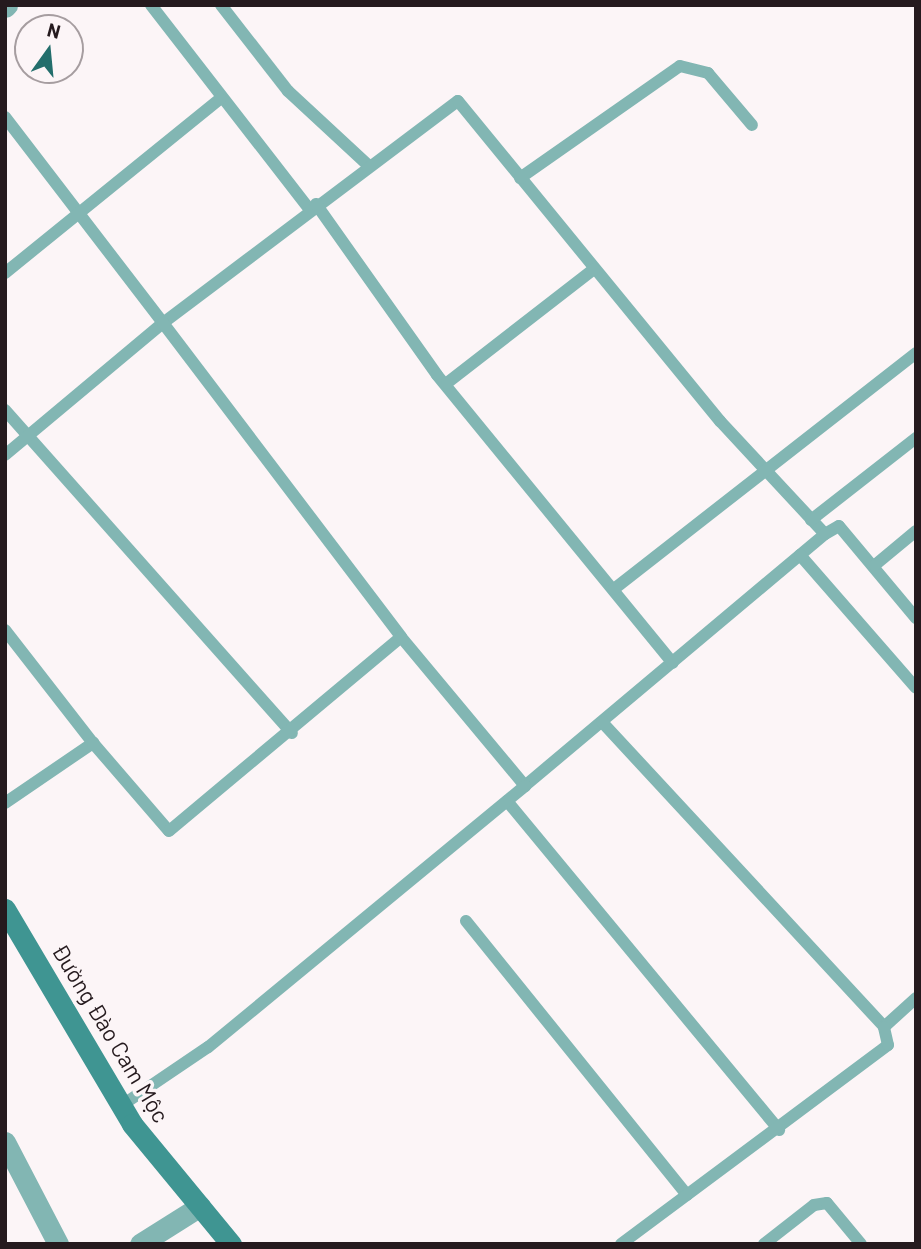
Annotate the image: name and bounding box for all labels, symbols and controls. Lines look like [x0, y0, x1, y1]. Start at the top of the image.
north arrow [14, 14, 84, 84]
text: N [45, 17, 63, 43]
street label: Đường Đào Cam Mộc [47, 939, 175, 1127]

